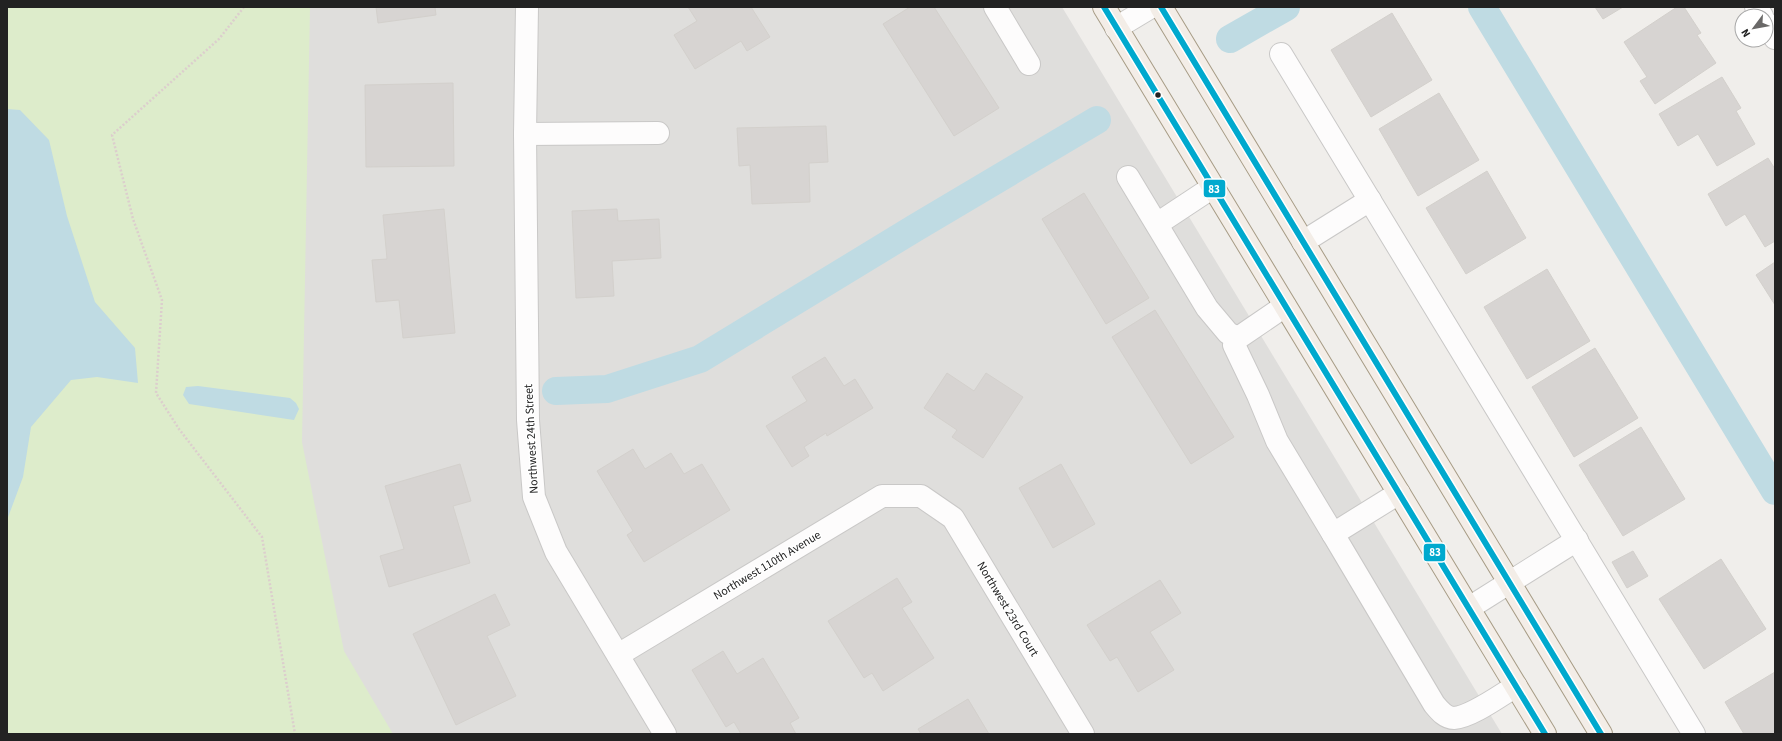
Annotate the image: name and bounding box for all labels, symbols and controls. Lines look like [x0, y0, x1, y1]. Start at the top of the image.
north arrow [1734, 8, 1774, 48]
text: N [1738, 26, 1754, 40]
unlabelled marker [1153, 90, 1163, 100]
line badge: 83 [1203, 179, 1226, 198]
text: 83 [1208, 182, 1220, 197]
street label: Northwest 24th Street [520, 384, 543, 494]
street label: Northwest 110th Avenue [710, 527, 824, 604]
line badge: 83 [1423, 543, 1446, 562]
text: 83 [1429, 545, 1441, 560]
street label: Northwest 23rd Court [972, 559, 1043, 660]

